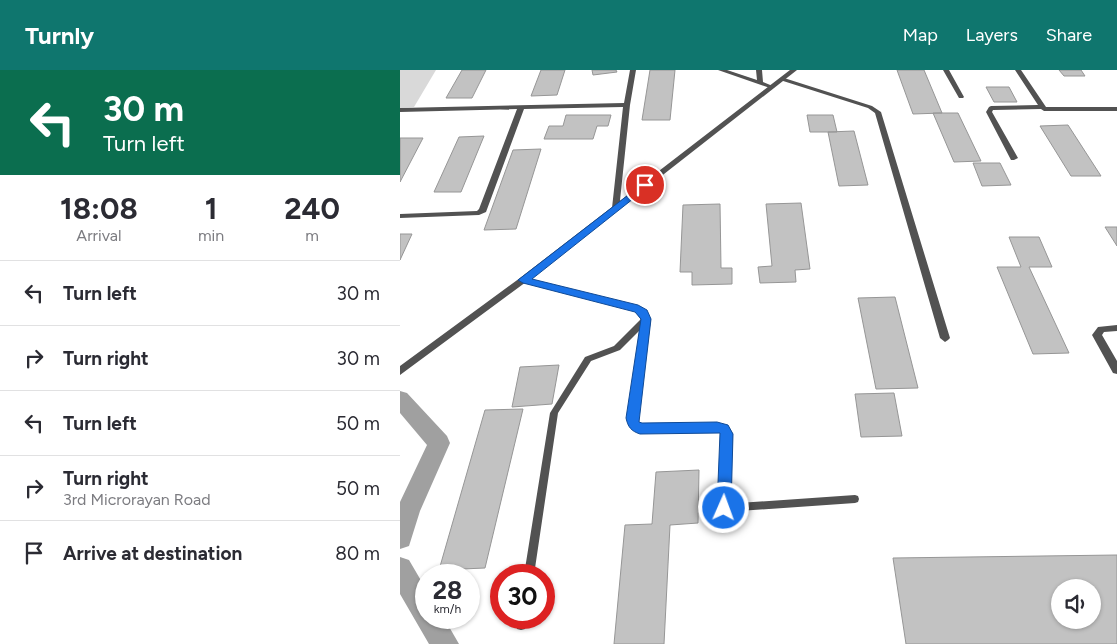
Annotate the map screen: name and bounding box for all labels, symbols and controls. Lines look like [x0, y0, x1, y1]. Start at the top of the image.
text: Turnly [25, 21, 94, 50]
text: Map [903, 24, 938, 46]
text: Layers [966, 24, 1018, 46]
text: Share [1046, 24, 1092, 46]
text: 30 m [103, 88, 184, 130]
icon: left [20, 90, 85, 155]
text: Turn left [103, 130, 185, 157]
pin [624, 164, 666, 206]
icon: arrive [631, 171, 659, 199]
text: 18:08 [60, 190, 138, 227]
text: 1 [205, 190, 217, 227]
text: 240 [284, 190, 340, 227]
text: Arrival [76, 226, 122, 245]
text: min [198, 226, 224, 245]
text: m [305, 226, 319, 245]
icon: left [20, 279, 48, 307]
text: Turn left [63, 282, 137, 305]
text: 30 m [337, 282, 380, 305]
icon: right [20, 344, 48, 372]
text: Turn right [63, 347, 149, 370]
text: 30 m [337, 347, 380, 370]
icon: left [20, 409, 48, 437]
text: Turn left [63, 412, 137, 435]
text: 50 m [336, 412, 380, 435]
text: Turn right [63, 467, 149, 490]
icon: right [20, 474, 48, 502]
text: 50 m [336, 477, 380, 500]
position arrow [697, 481, 749, 533]
text: 3rd Microrayan Road [63, 490, 211, 509]
icon: arrive [20, 539, 48, 567]
text: Arrive at destination [63, 542, 242, 565]
text: 80 m [335, 542, 380, 565]
speed limit sign: 30 [490, 564, 555, 629]
text: 28 [433, 575, 462, 605]
map controls [1051, 579, 1101, 629]
button: sound [1051, 579, 1101, 629]
text: km/h [434, 602, 461, 616]

